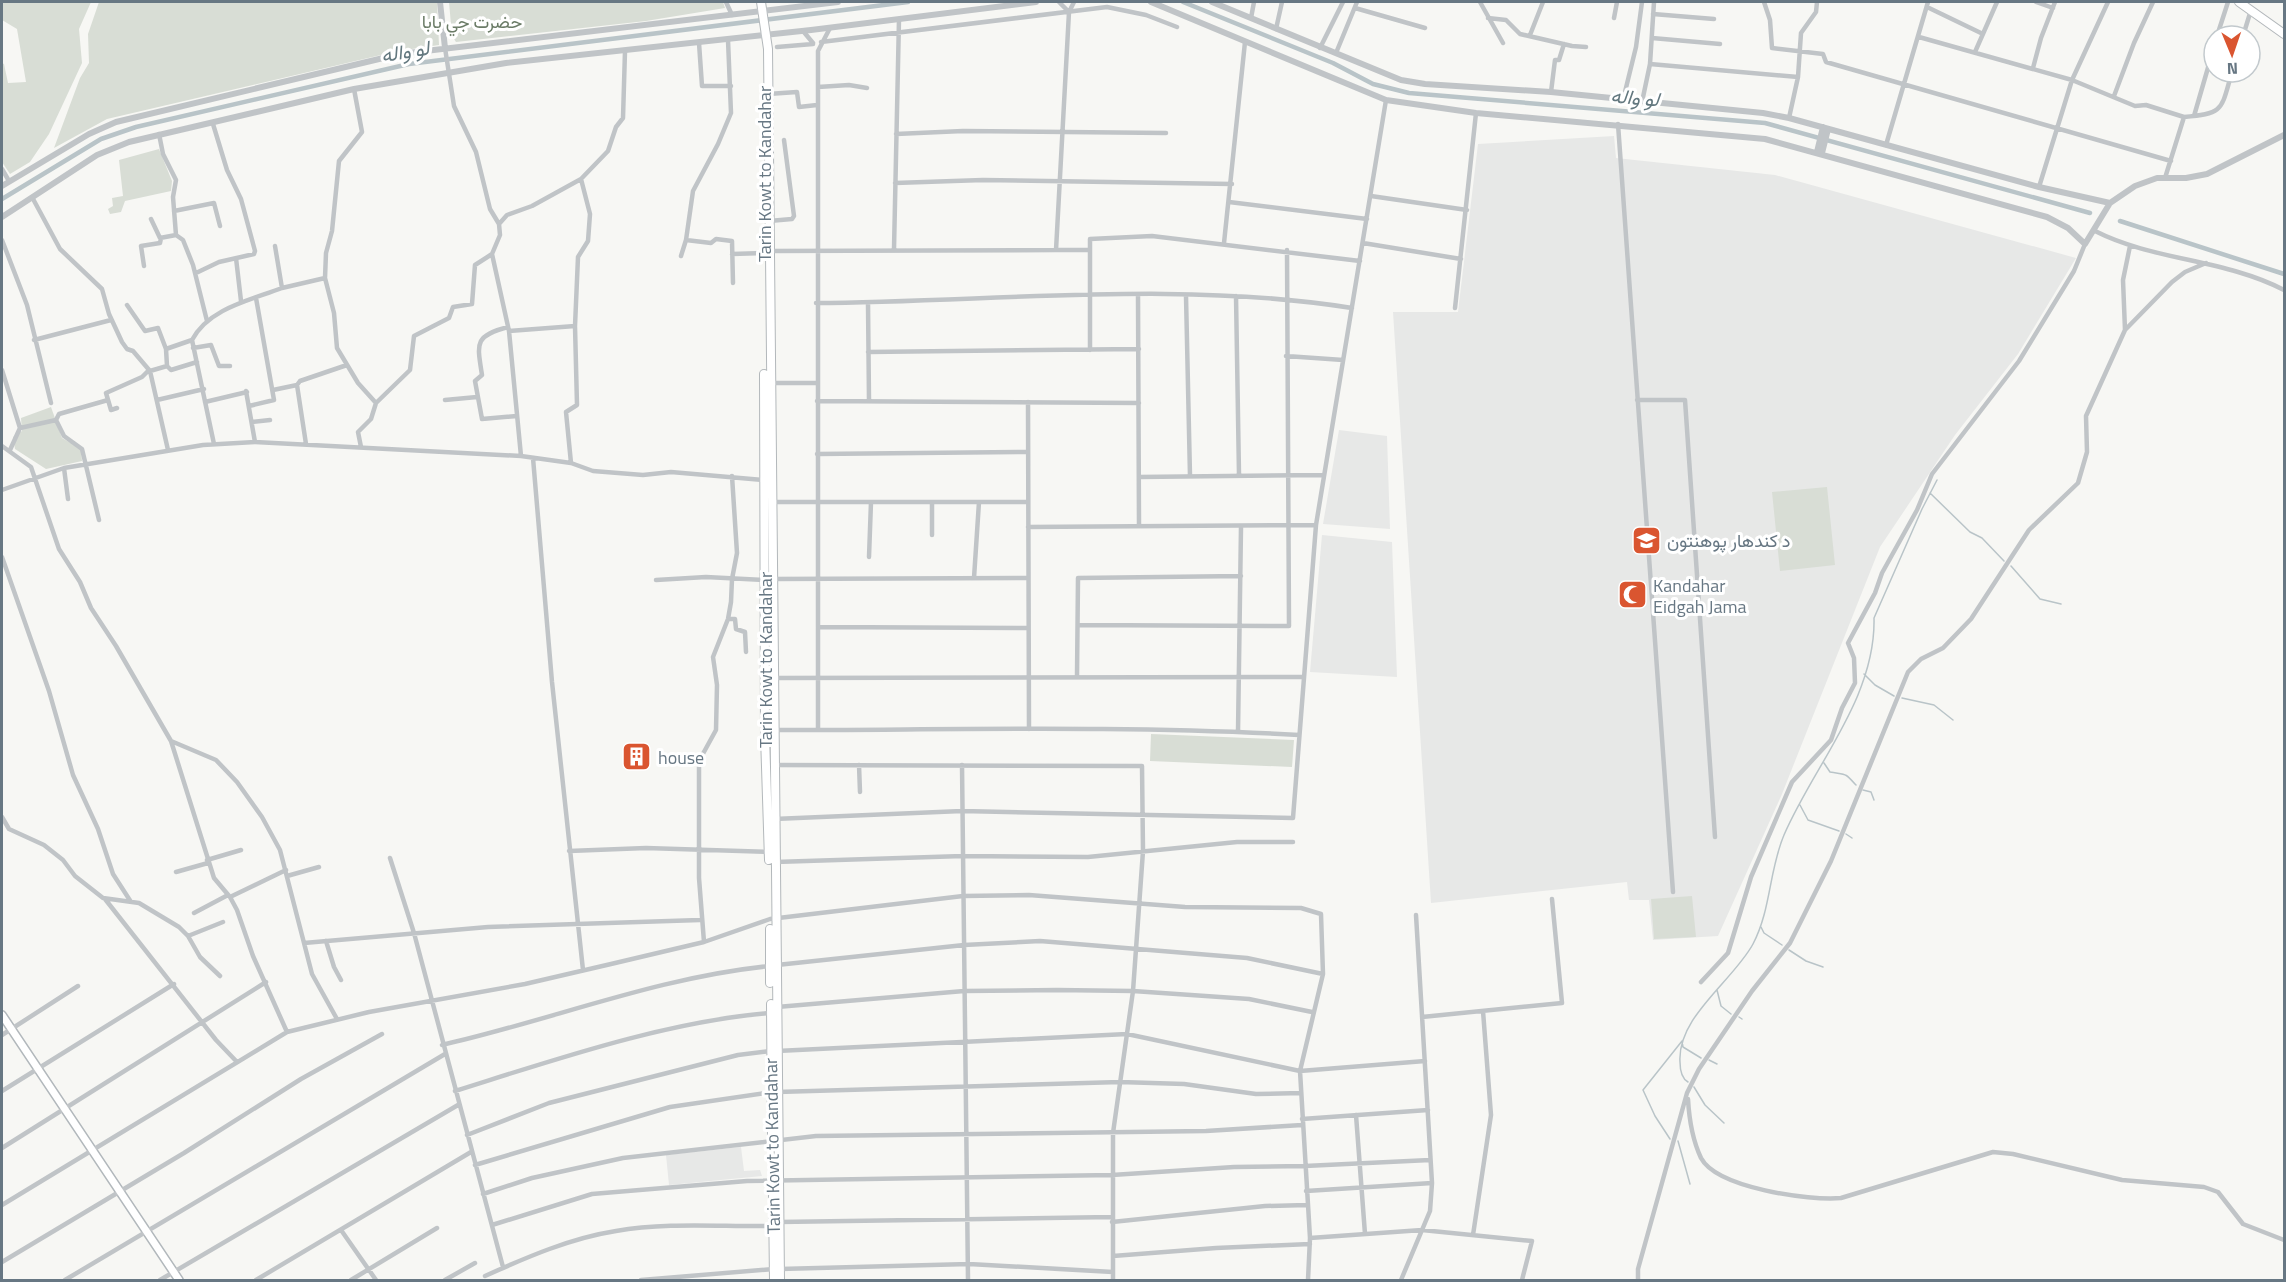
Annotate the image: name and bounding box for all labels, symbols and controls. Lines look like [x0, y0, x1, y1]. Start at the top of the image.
park label: حضرت جي بابا [422, 8, 522, 37]
north arrow [2202, 24, 2262, 84]
water label: لو واله [378, 31, 434, 70]
text: N [2227, 57, 2238, 81]
water label: لو واله [1609, 79, 1663, 115]
street label: Tarin Kowt to Kandahar [751, 86, 778, 262]
school or university icon: د کندهار پوهنتون [1630, 524, 1662, 556]
place label: د کندهار پوهنتون [1667, 527, 1790, 554]
street label: Tarin Kowt to Kandahar [752, 572, 779, 748]
place label: Kandahar Eidgah Jama [1653, 572, 1747, 620]
mosque icon: Kandahar Eidgah Jama [1616, 579, 1648, 611]
building icon: house [621, 741, 653, 773]
place label: house [658, 744, 704, 771]
street label: Tarin Kowt to Kandahar [757, 1058, 787, 1234]

